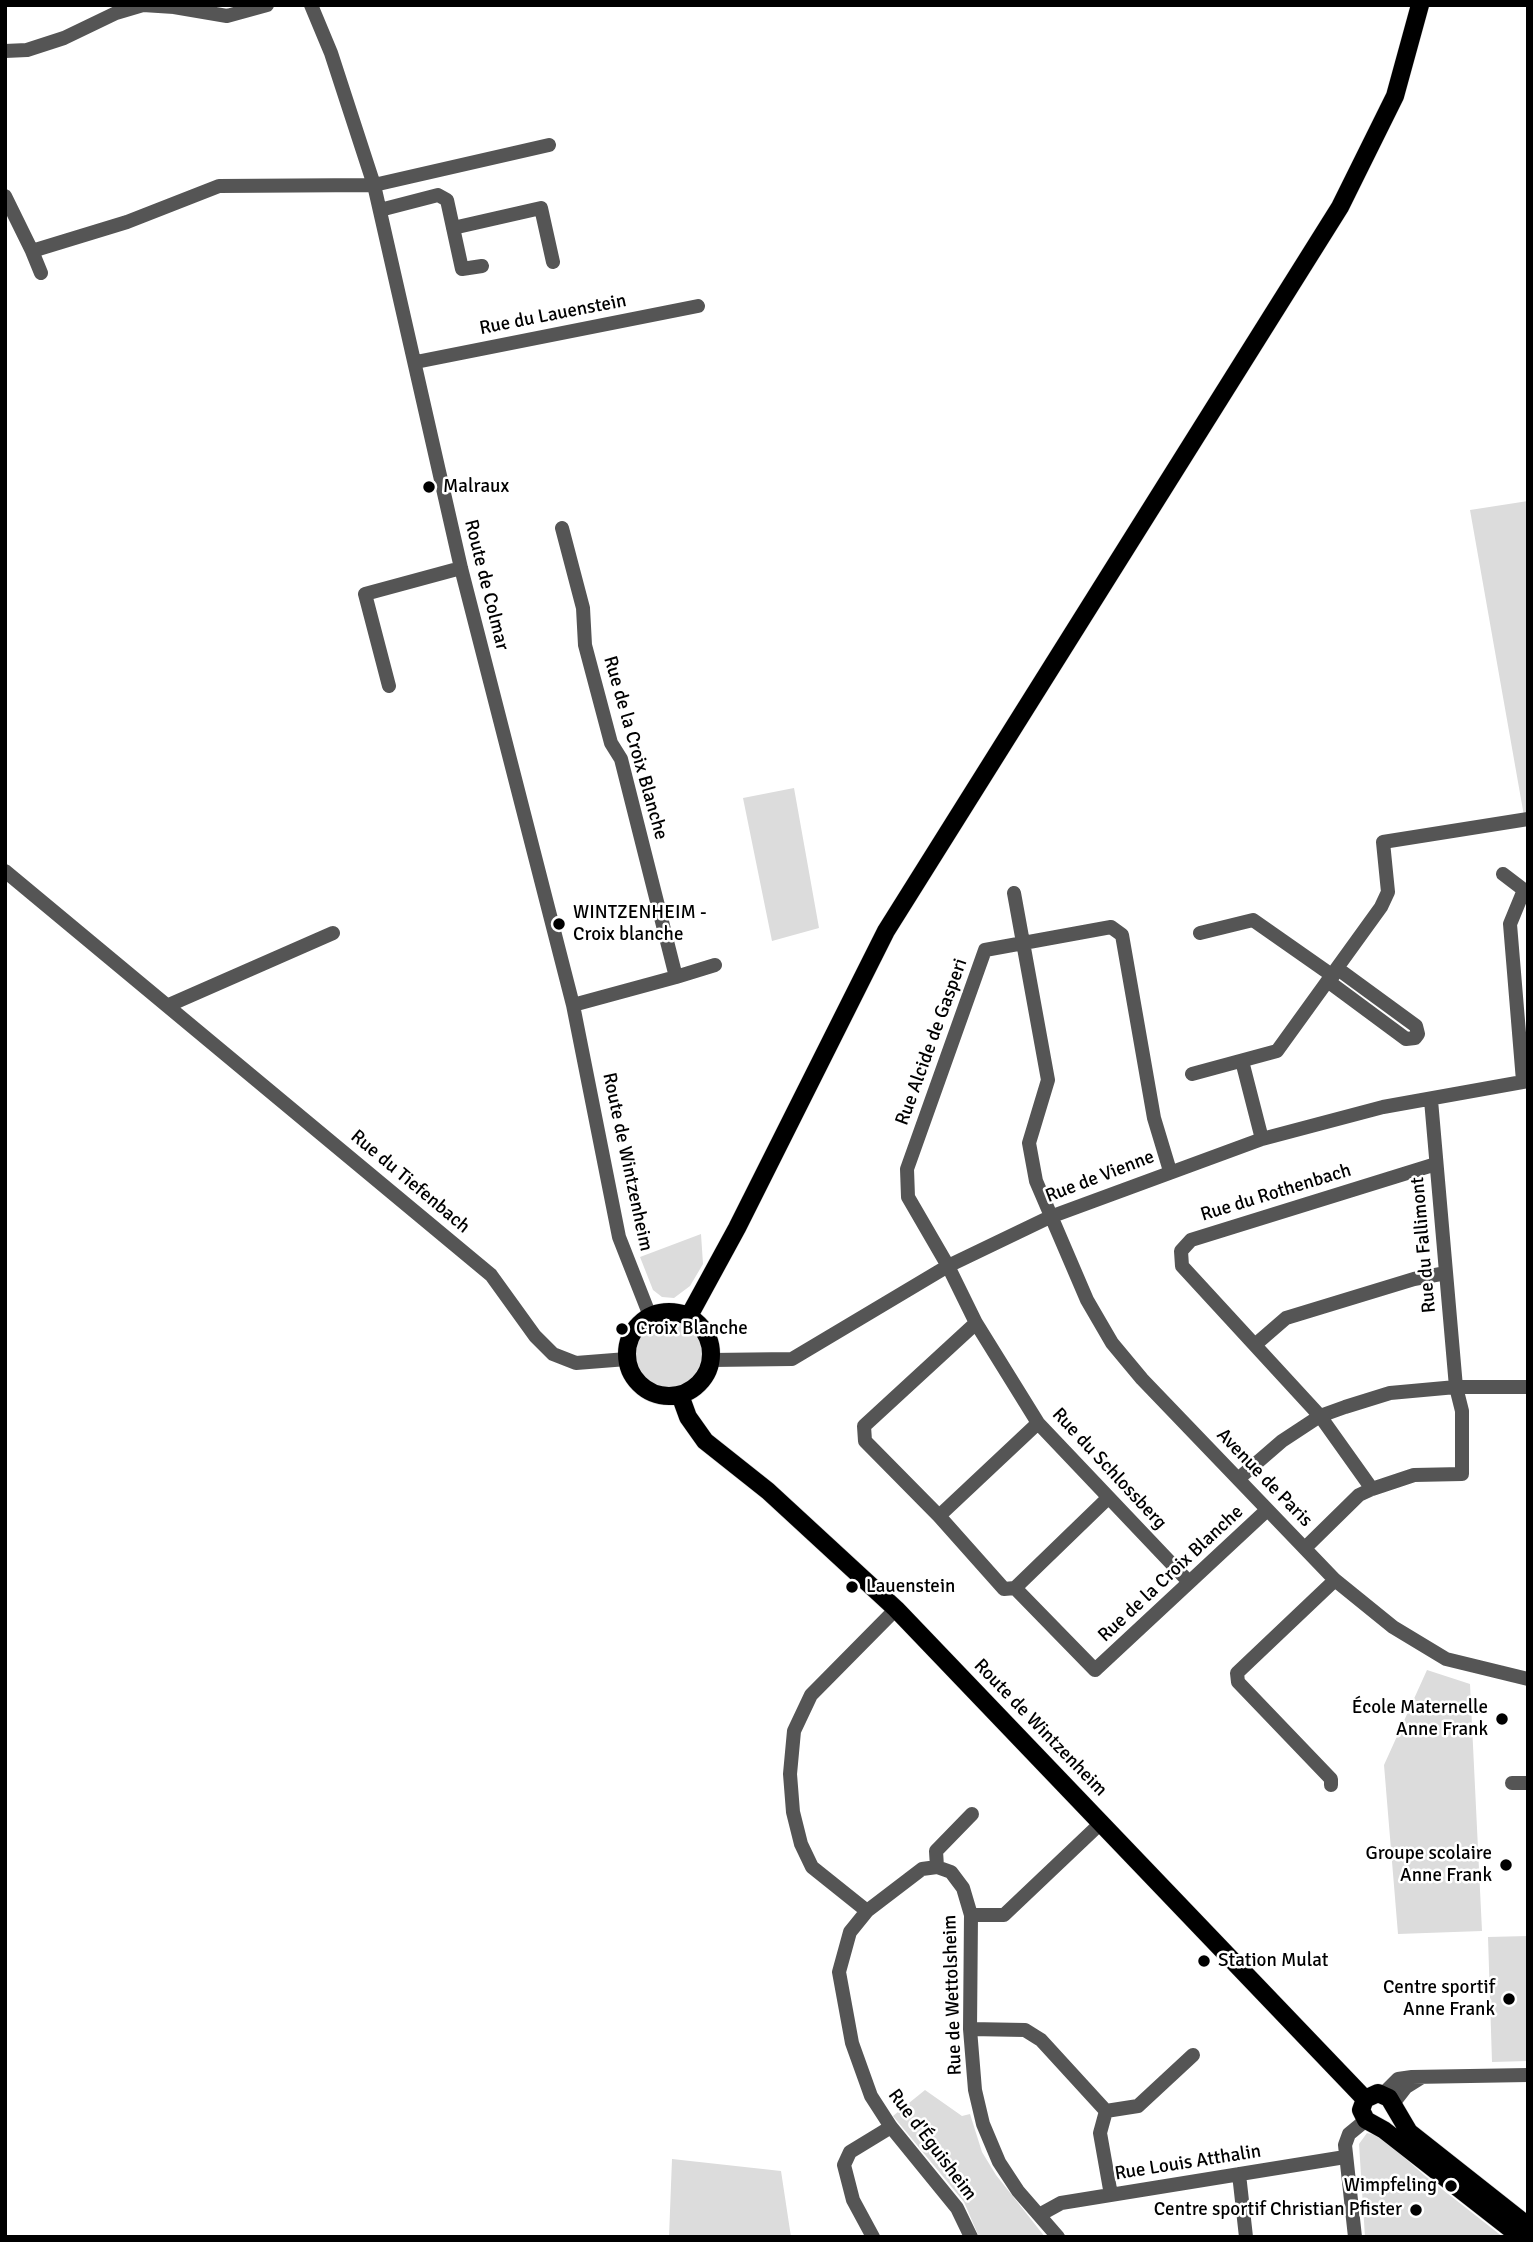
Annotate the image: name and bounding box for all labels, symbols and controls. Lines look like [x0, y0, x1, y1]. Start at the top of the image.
street label: Rue du Lauenstein [478, 290, 628, 340]
place label: Malraux [443, 476, 509, 498]
marker: Malraux [421, 479, 437, 495]
street label: Route de Colmar [459, 517, 513, 653]
street label: Rue de la Croix Blanche [598, 653, 672, 843]
place label: WINTZENHEIM - Croix blanche [573, 902, 707, 946]
marker: WINTZENHEIM - Croix blanche [551, 916, 567, 932]
street label: Rue Alcide de Gasperi [891, 955, 973, 1129]
street label: Route de Wintzenheim [597, 1071, 657, 1253]
street label: Rue du Tiefenbach [346, 1126, 474, 1238]
street label: Rue de Vienne [1042, 1146, 1158, 1208]
street label: Rue du Rothenbach [1198, 1159, 1354, 1227]
street label: Rue du Fallimont [1407, 1176, 1441, 1314]
place label: Croix Blanche [636, 1318, 748, 1340]
marker: Croix Blanche [614, 1321, 630, 1337]
street label: Rue du Schlossberg [1047, 1404, 1171, 1534]
street label: Avenue de Paris [1211, 1424, 1317, 1532]
street label: Rue de la Croix Blanche [1094, 1501, 1248, 1647]
place label: Lauenstein [866, 1576, 955, 1598]
marker: Lauenstein [844, 1579, 860, 1595]
street label: Route de Wintzenheim [969, 1655, 1111, 1801]
place label: École Maternelle Anne Frank [1352, 1697, 1488, 1741]
marker: École Maternelle Anne Frank [1494, 1711, 1510, 1727]
place label: Groupe scolaire Anne Frank [1366, 1843, 1492, 1887]
marker: Groupe scolaire Anne Frank [1498, 1857, 1514, 1873]
street label: Rue de Wettolsheim [939, 1914, 967, 2076]
place label: Station Mulat [1218, 1950, 1328, 1972]
marker: Station Mulat [1196, 1953, 1212, 1969]
place label: Centre sportif Anne Frank [1383, 1977, 1495, 2021]
marker: Centre sportif Anne Frank [1501, 1991, 1517, 2007]
street label: Rue d'Éguisheim [883, 2085, 981, 2205]
street label: Rue Louis Atthalin [1113, 2140, 1263, 2186]
place label: Wimpfeling [1344, 2175, 1437, 2197]
marker: Wimpfeling [1443, 2178, 1459, 2194]
place label: Centre sportif Christian Pfister [1154, 2199, 1402, 2221]
marker: Centre sportif Christian Pfister [1408, 2202, 1424, 2218]

